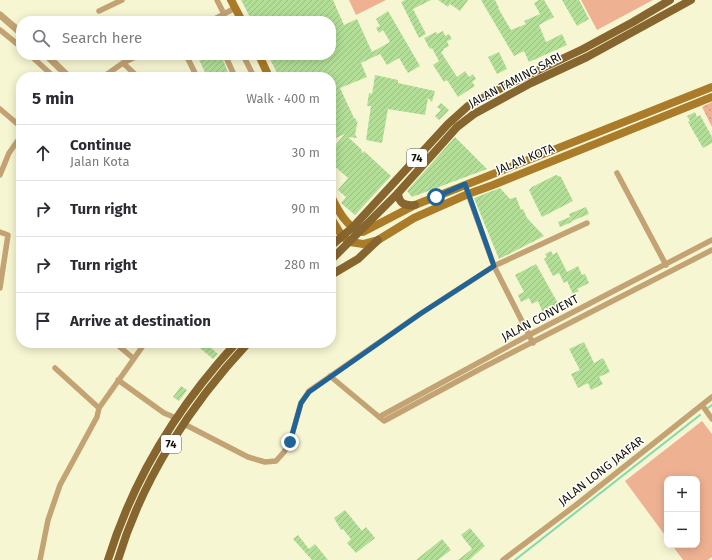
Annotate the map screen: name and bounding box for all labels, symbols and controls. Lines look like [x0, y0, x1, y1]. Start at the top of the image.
search box [16, 16, 336, 60]
icon: search [30, 27, 52, 49]
text: Search here [62, 29, 142, 47]
street label: JALAN TAMING SARI [466, 50, 564, 110]
text: 5 min [32, 88, 74, 109]
text: Walk · 400 m [246, 91, 320, 106]
text: Continue [70, 136, 131, 154]
street label: JALAN KOTA [494, 141, 556, 177]
icon: ahead [32, 142, 54, 164]
text: 30 m [292, 145, 320, 160]
road number: 74 [407, 149, 427, 167]
text: Jalan Kota [70, 154, 130, 169]
route start [427, 188, 445, 206]
icon: right [32, 198, 54, 220]
text: Turn right [70, 200, 137, 218]
text: 90 m [291, 201, 320, 216]
icon: right [32, 254, 54, 276]
text: Turn right [70, 256, 137, 274]
text: 280 m [285, 257, 320, 272]
street label: JALAN CONVENT [499, 291, 582, 344]
icon: arrive [32, 310, 54, 332]
text: Arrive at destination [70, 312, 211, 330]
route end [281, 433, 299, 451]
street label: JALAN LONG JAAFAR [556, 433, 646, 509]
road number: 74 [161, 435, 181, 453]
map controls [664, 476, 700, 548]
button: + [664, 476, 700, 512]
button: − [664, 512, 700, 548]

